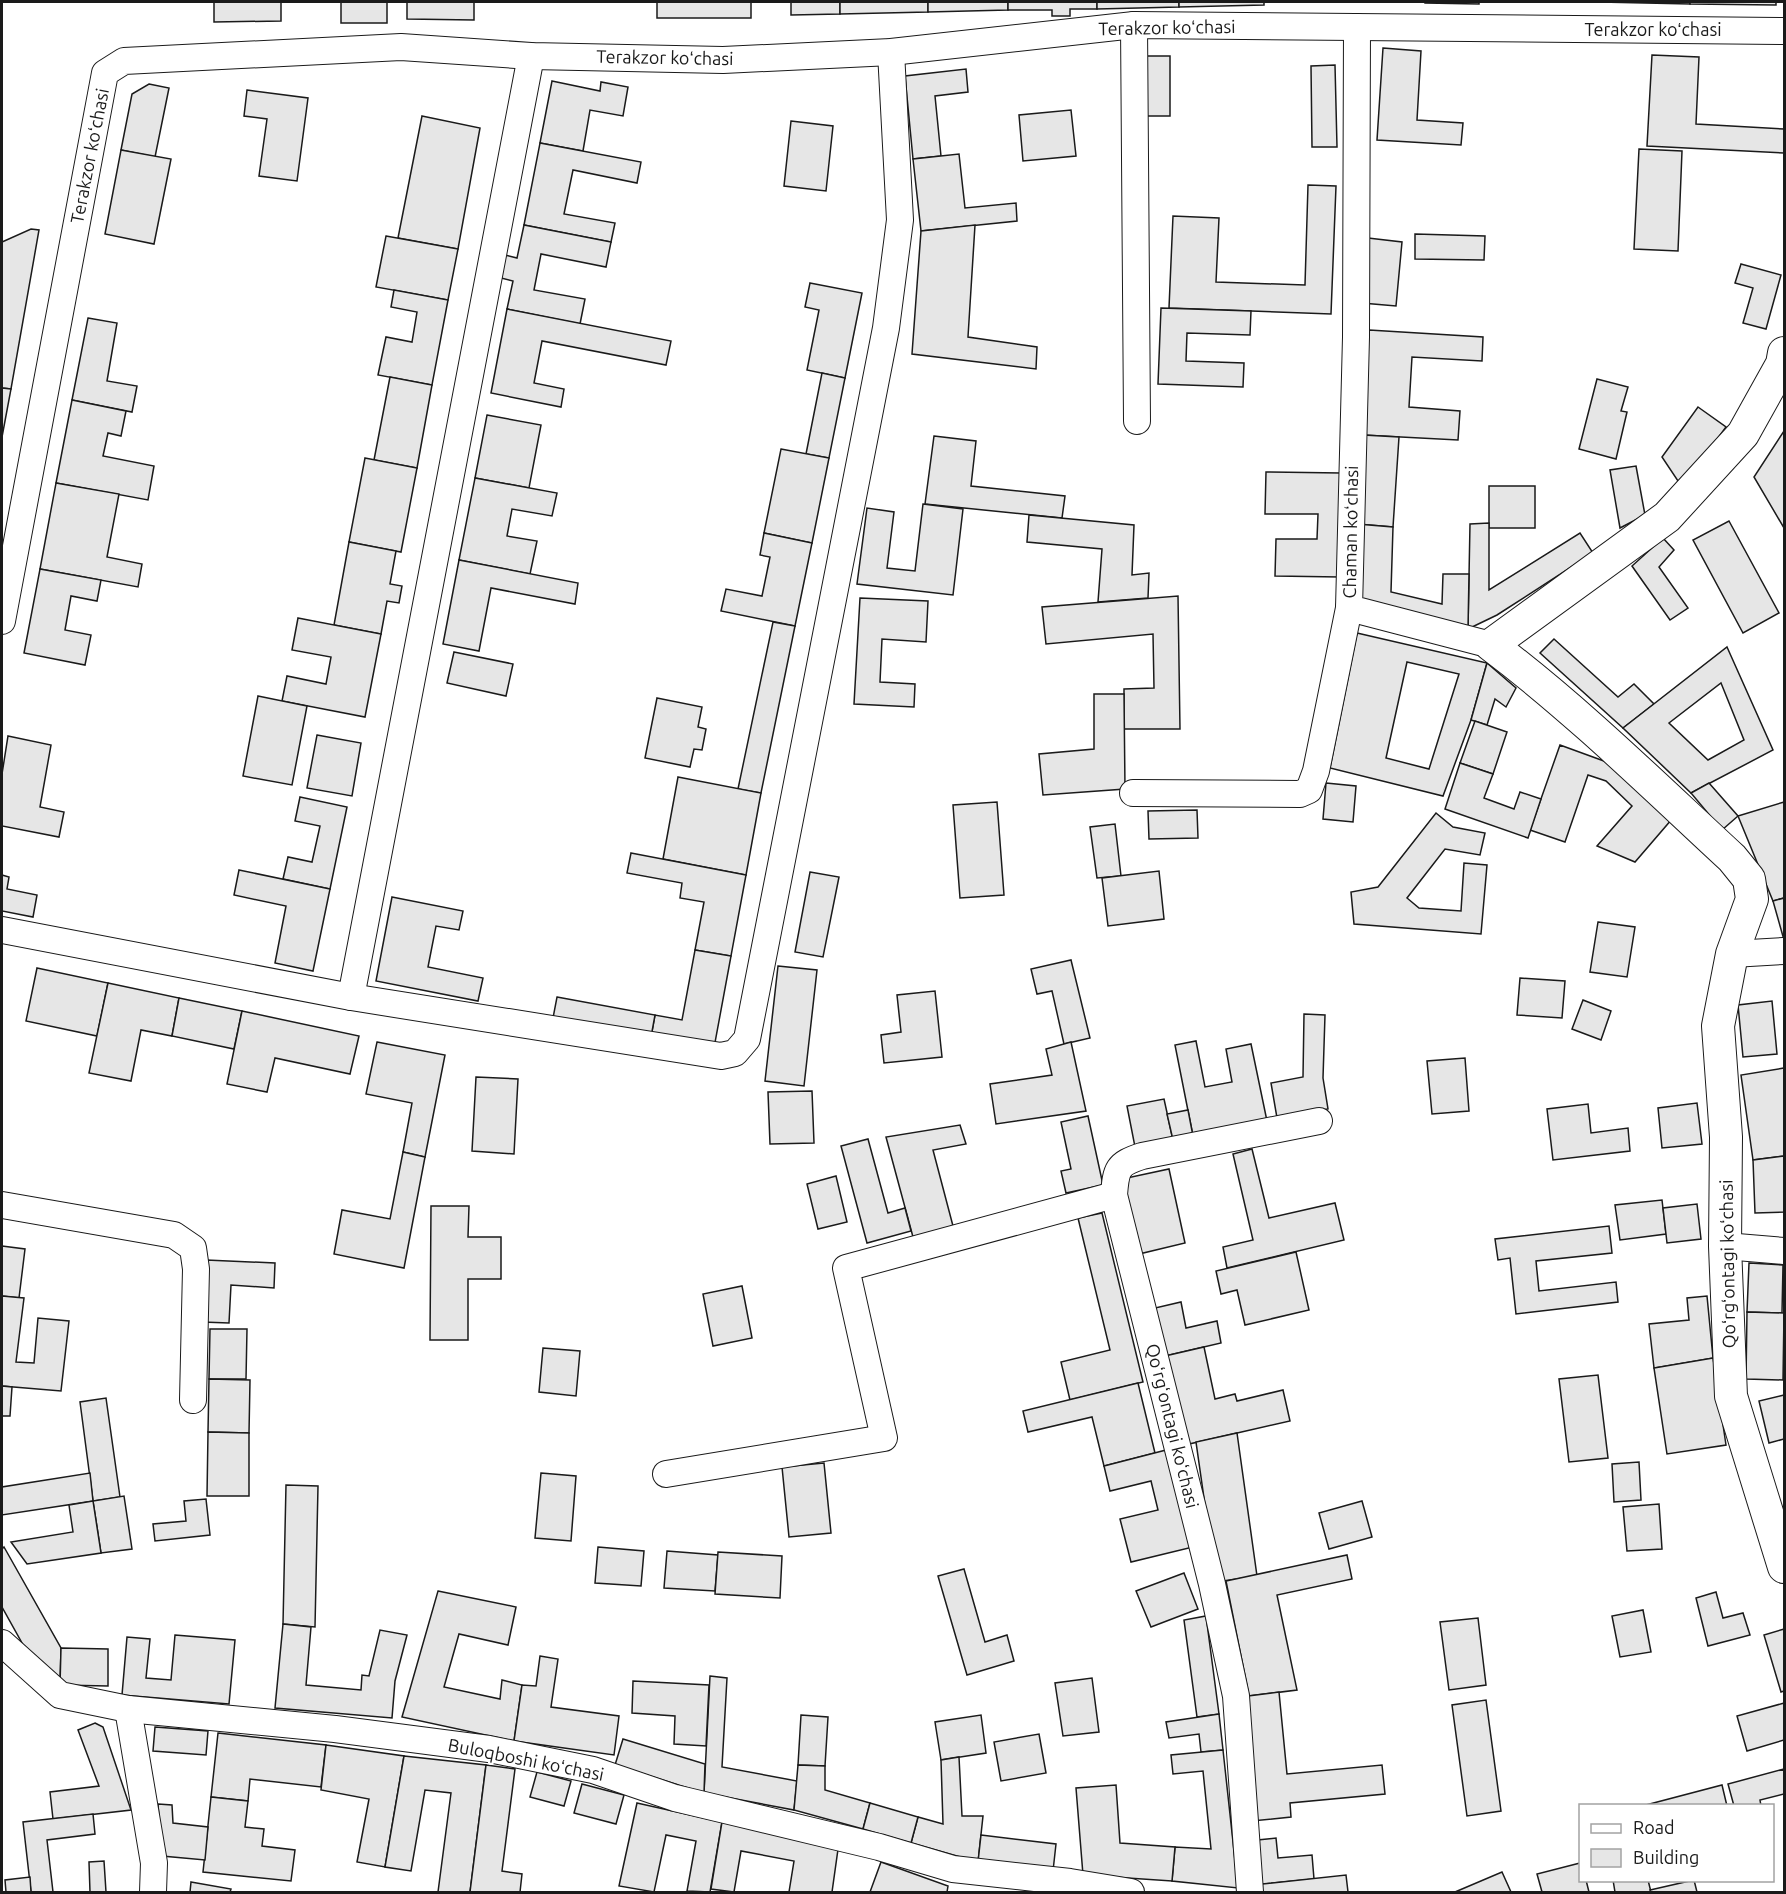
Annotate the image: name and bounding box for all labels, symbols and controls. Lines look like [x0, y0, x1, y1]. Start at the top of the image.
street label: Terakzor koʻchasi [1098, 16, 1236, 38]
street label: Terakzor koʻchasi [1584, 19, 1722, 39]
street label: Terakzor koʻchasi [596, 46, 734, 68]
street label: Terakzor koʻchasi [66, 87, 112, 225]
street label: Chaman koʻchasi [1339, 465, 1361, 599]
street label: Qoʻrgʻontagi koʻchasi [1716, 1179, 1739, 1349]
street label: Qoʻrgʻontagi koʻchasi [1142, 1341, 1203, 1510]
street label: Buloqboshi koʻchasi [446, 1734, 606, 1784]
legend [1579, 1804, 1774, 1882]
text: Road [1633, 1817, 1675, 1837]
text: Building [1633, 1847, 1699, 1867]

